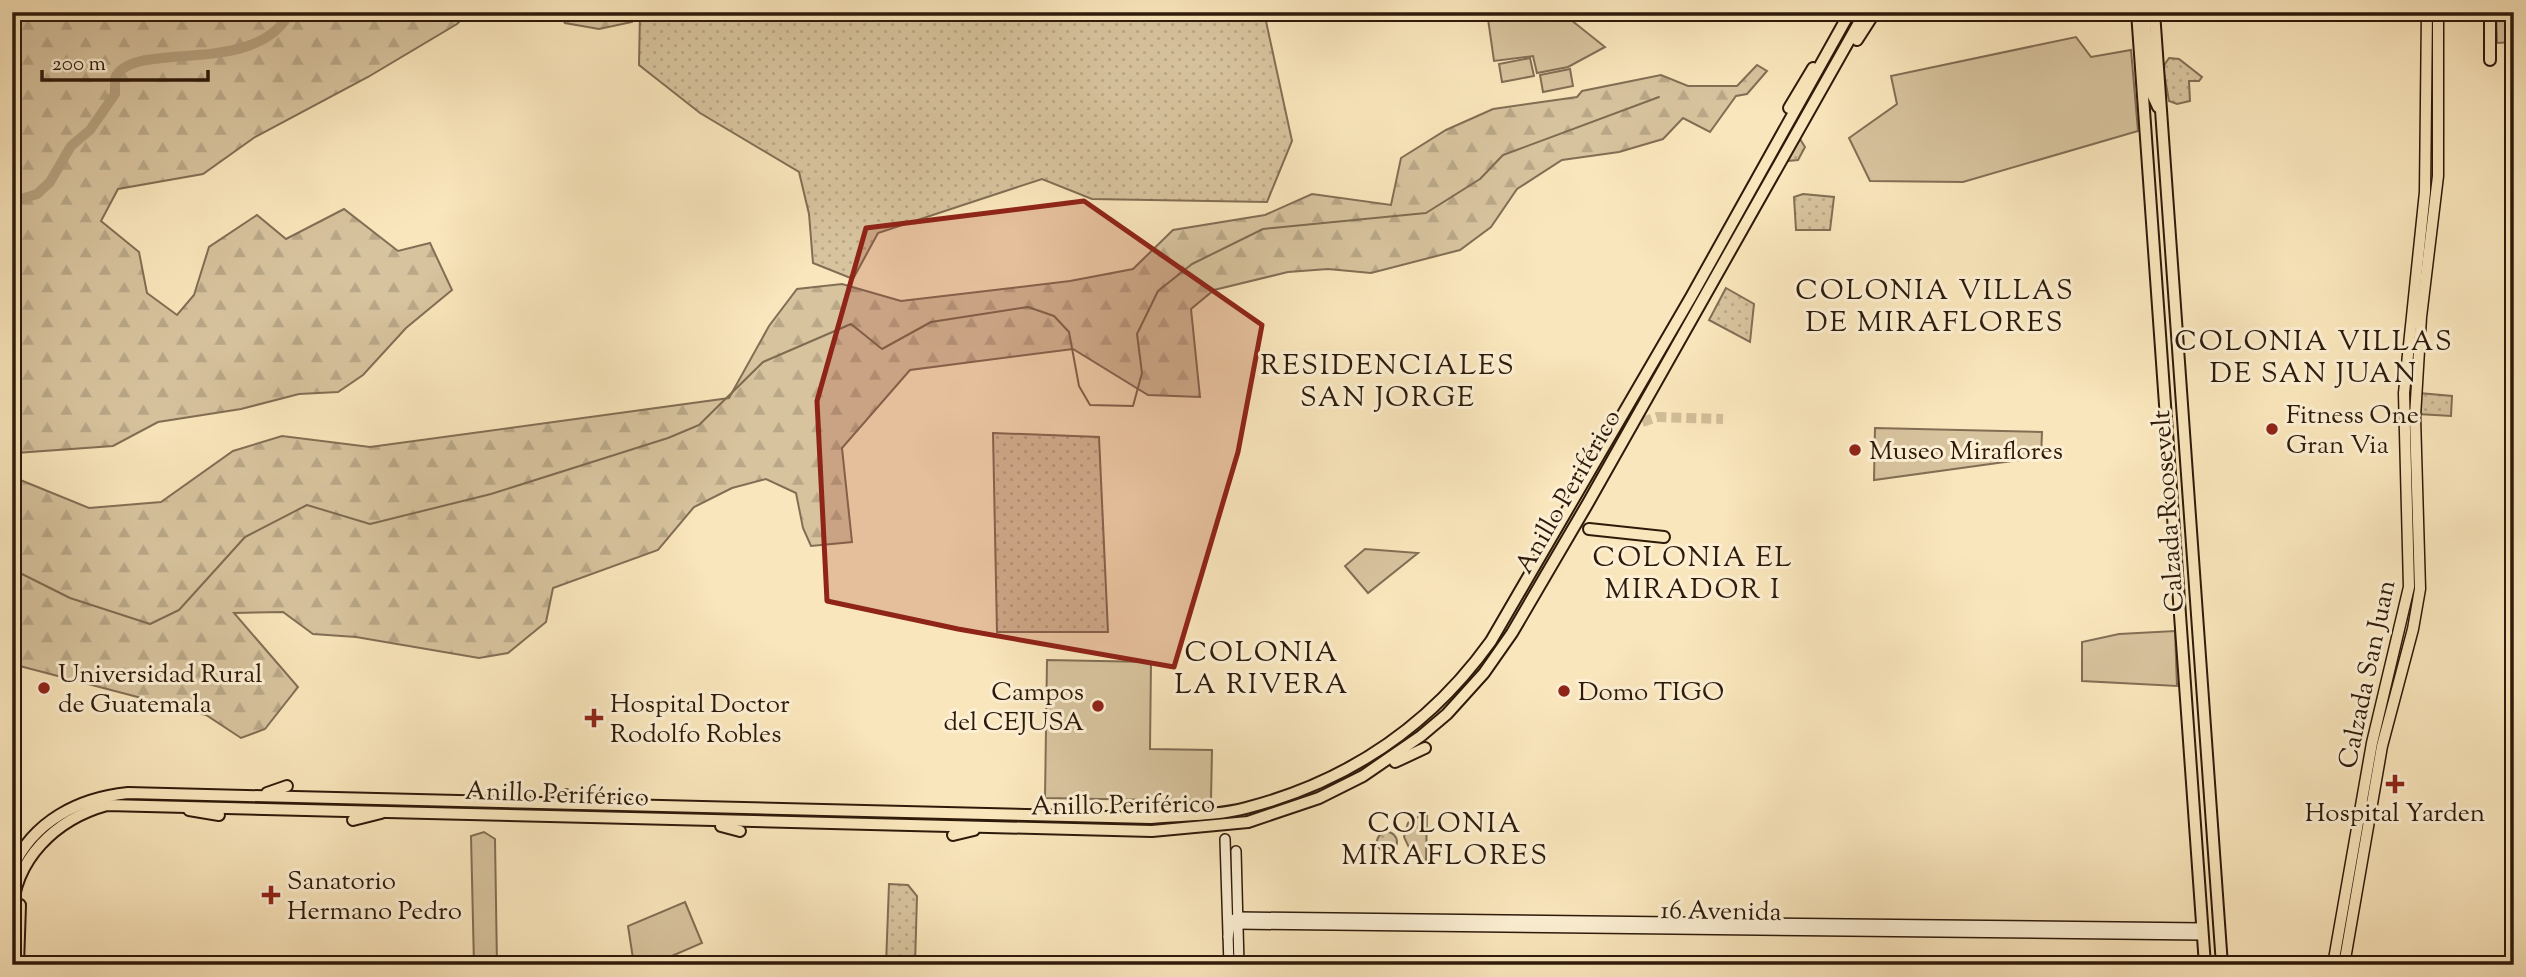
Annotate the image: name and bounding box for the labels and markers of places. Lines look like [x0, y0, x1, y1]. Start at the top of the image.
place label: Fitness One Gran Via [2286, 398, 2419, 465]
marker: Fitness One Gran Via [2264, 421, 2280, 437]
place label: Museo Miraflores [1869, 434, 2063, 471]
marker: Museo Miraflores [1847, 442, 1863, 458]
place label: Universidad Rural de Guatemala [58, 657, 262, 724]
place label: Campos del CEJUSA [944, 675, 1084, 742]
place label: Domo TIGO [1578, 675, 1724, 712]
marker: Universidad Rural de Guatemala [36, 680, 52, 696]
marker: Domo TIGO [1556, 683, 1572, 699]
place label: Hospital Doctor Rodolfo Robles [610, 687, 790, 754]
marker: Campos del CEJUSA [1090, 698, 1106, 714]
marker: Hospital Doctor Rodolfo Robles [584, 708, 604, 728]
marker: Hospital Yarden [2385, 774, 2405, 794]
place label: Hospital Yarden [2305, 796, 2485, 833]
place label: Sanatorio Hermano Pedro [287, 864, 462, 931]
marker: Sanatorio Hermano Pedro [261, 885, 281, 905]

